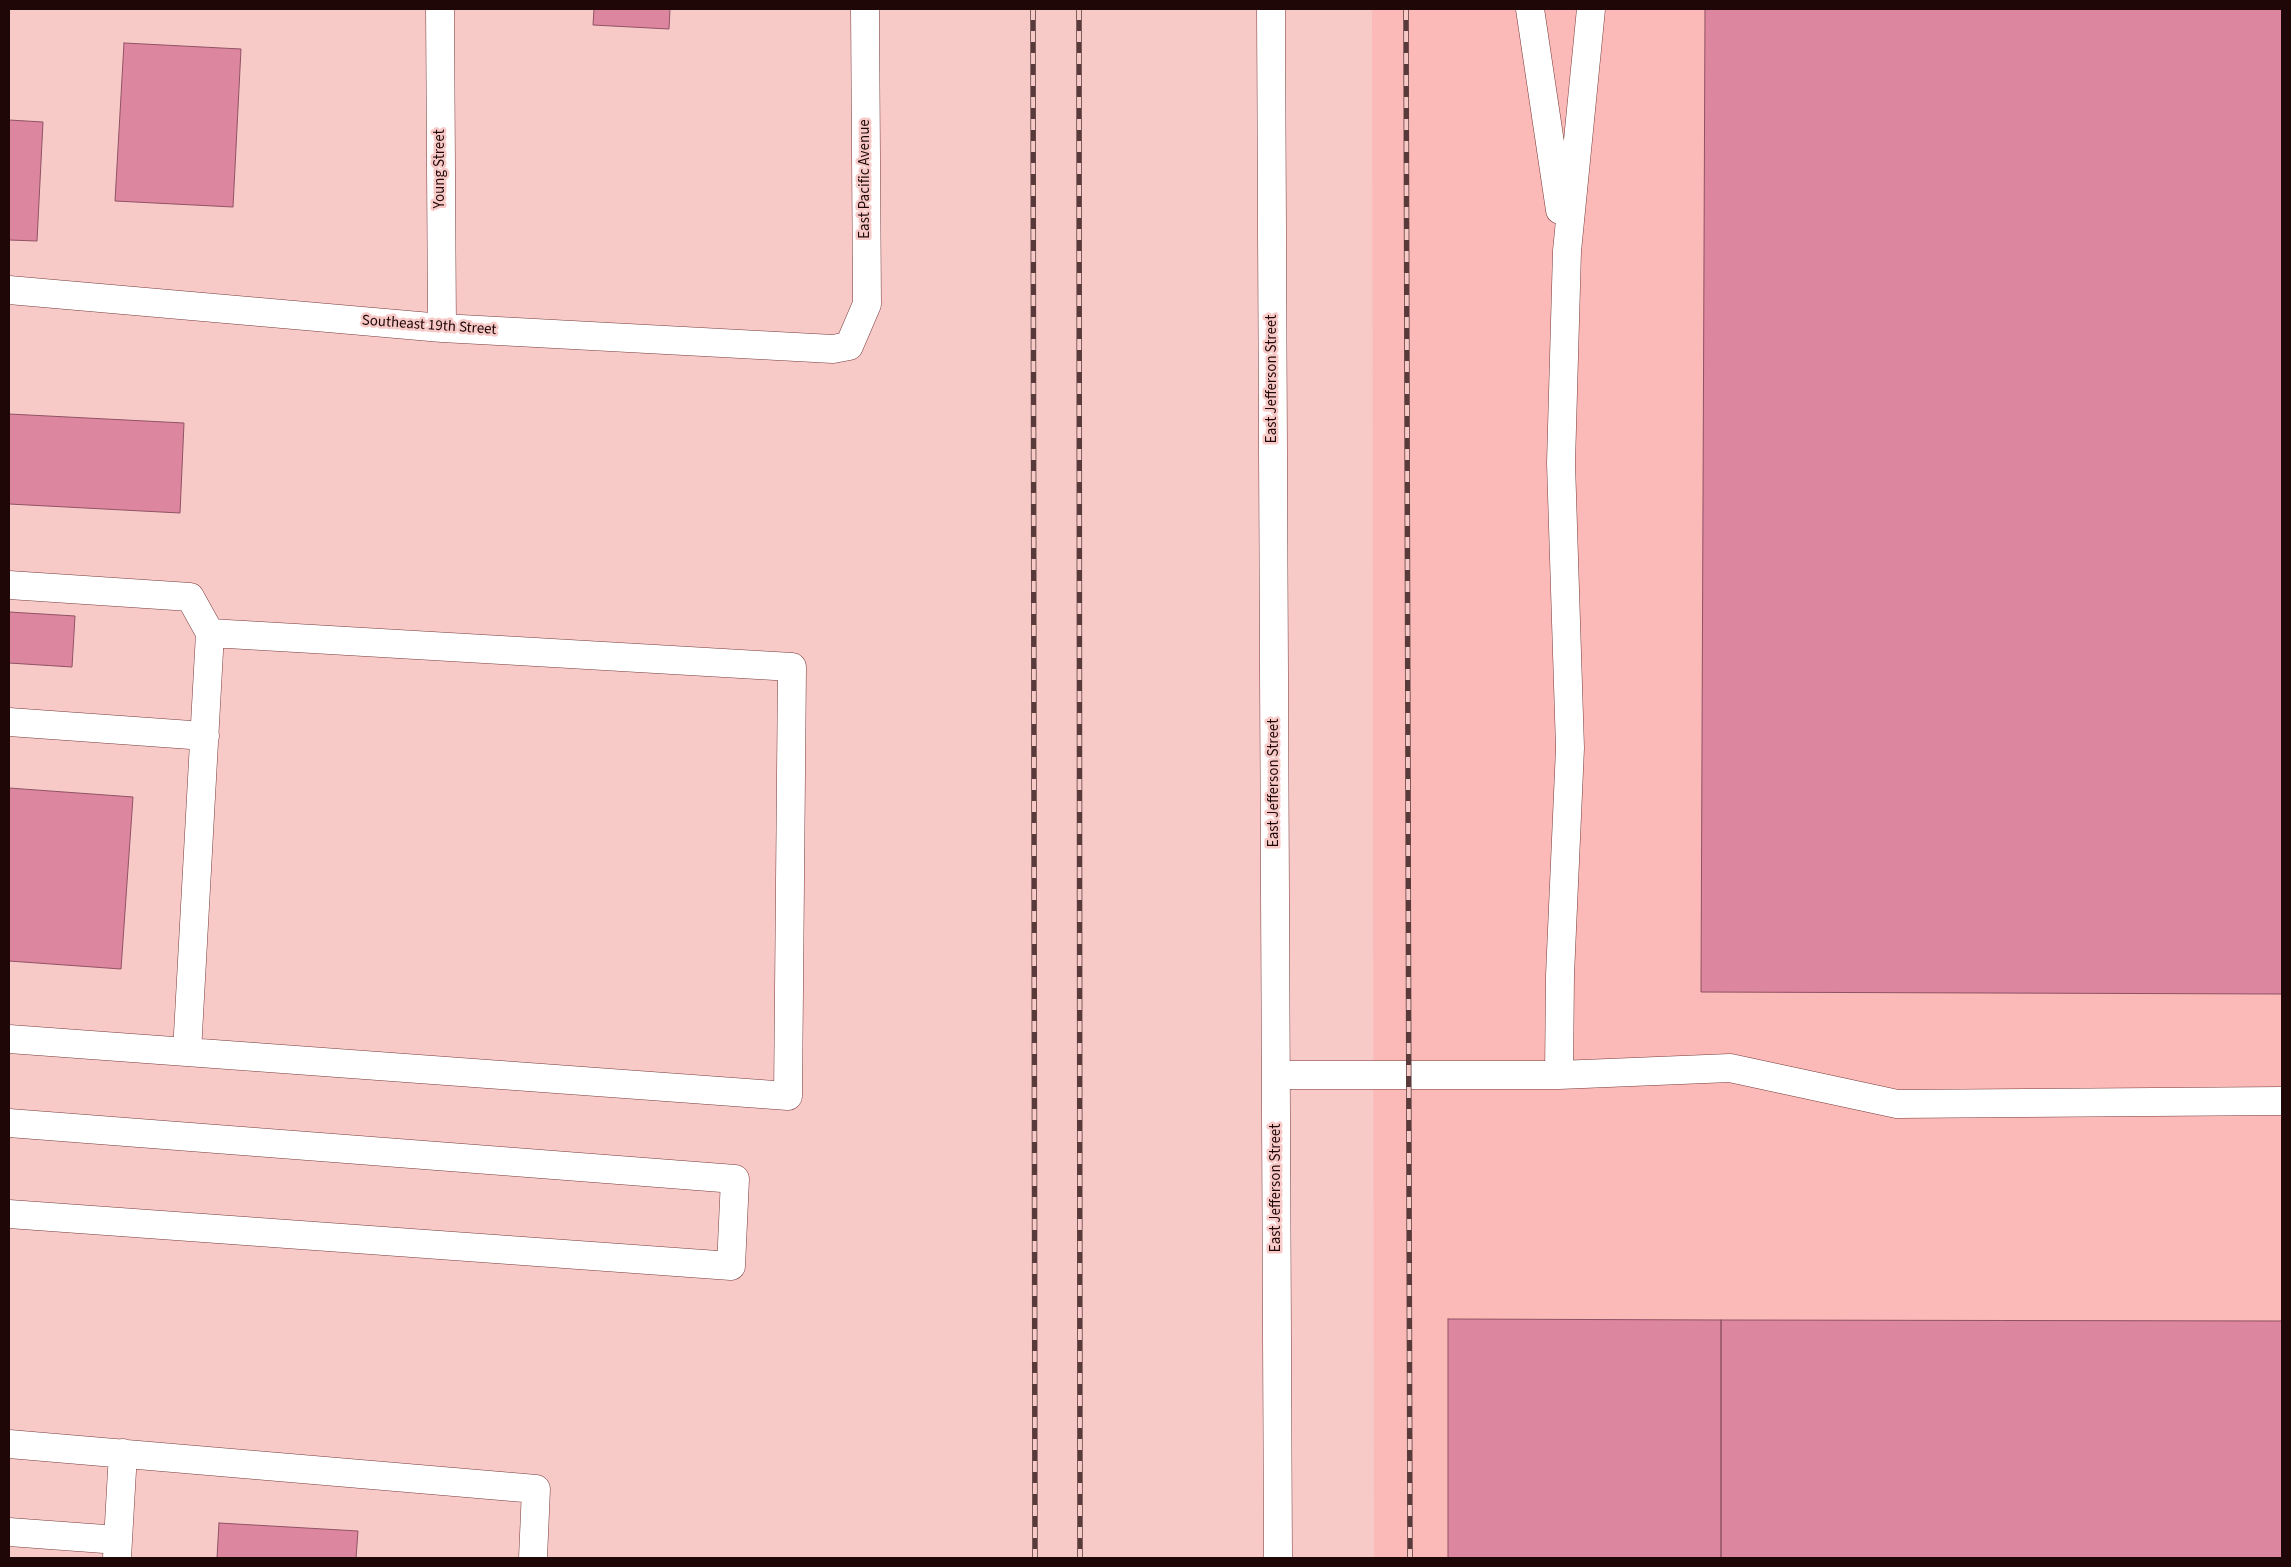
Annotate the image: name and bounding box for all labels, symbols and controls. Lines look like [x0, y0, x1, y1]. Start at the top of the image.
street label: East Pacific Avenue [857, 119, 875, 239]
street label: Young Street [432, 129, 450, 209]
street label: Southeast 19th Street [361, 312, 497, 340]
street label: East Jefferson Street [1264, 315, 1282, 443]
street label: East Jefferson Street [1266, 719, 1284, 847]
street label: East Jefferson Street [1268, 1124, 1286, 1252]

